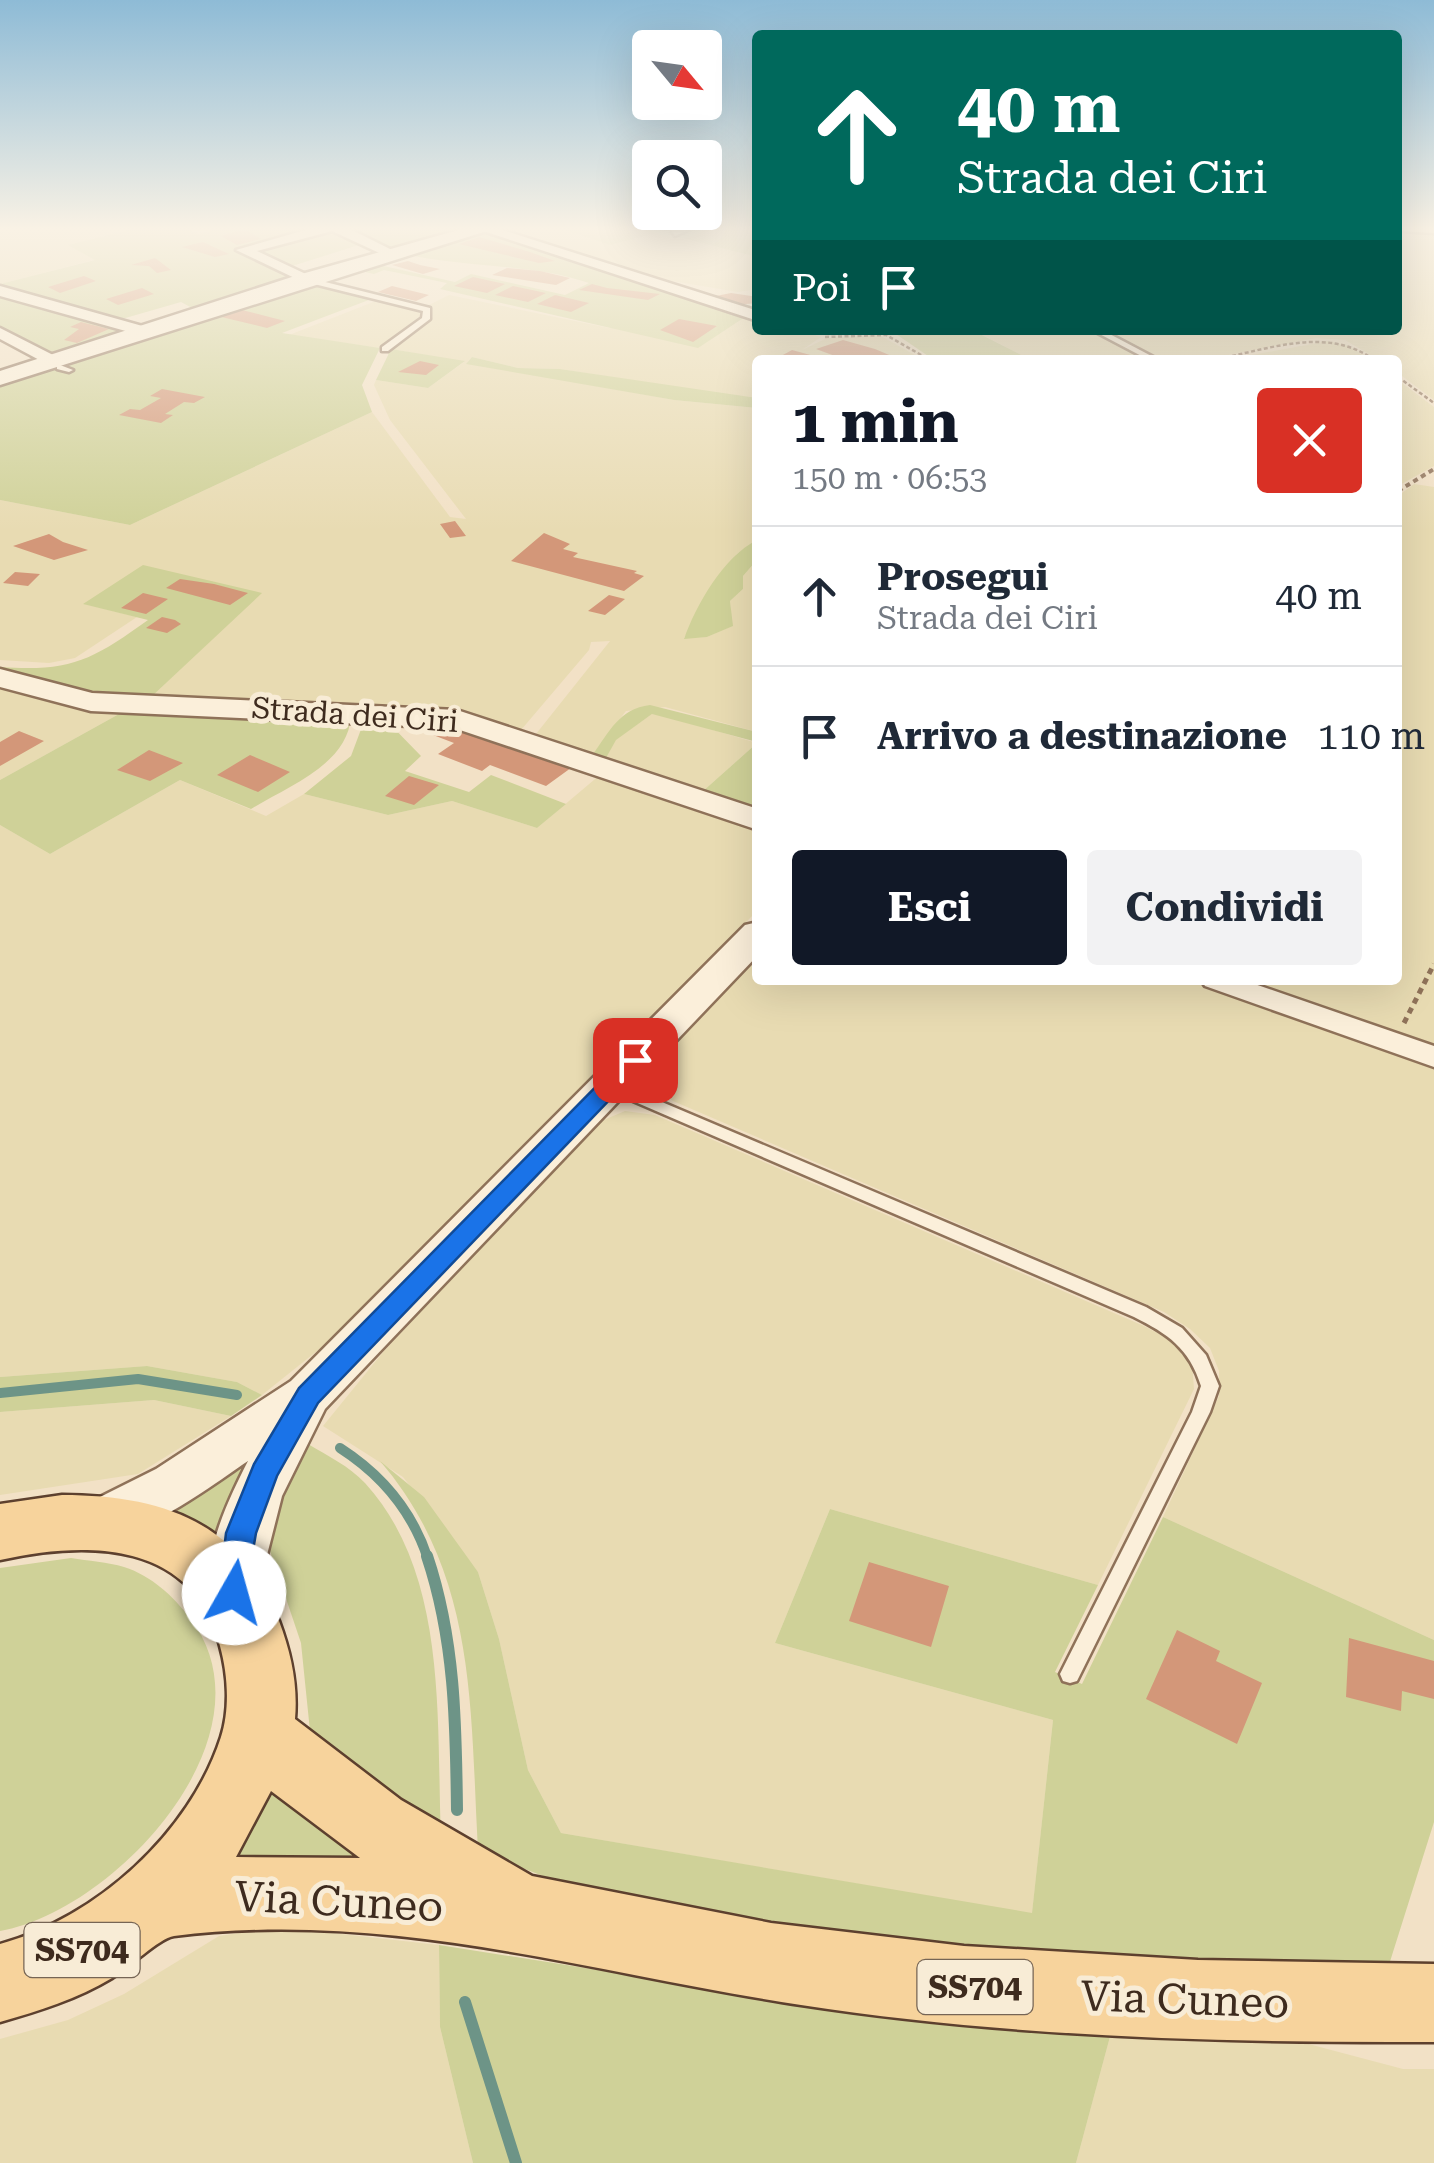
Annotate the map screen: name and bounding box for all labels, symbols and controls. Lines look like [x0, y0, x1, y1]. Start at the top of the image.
north arrow [632, 30, 722, 120]
map controls [632, 30, 722, 230]
text: 40 m [957, 67, 1121, 149]
icon: ahead [792, 70, 922, 200]
button: search [632, 140, 722, 230]
text: Strada dei Ciri [957, 151, 1267, 204]
icon: arrive [871, 260, 926, 315]
text: Poi [792, 266, 851, 310]
text: 1 min [792, 386, 959, 457]
button: close [1257, 388, 1362, 493]
text: 150 m · 06:53 [792, 459, 987, 497]
text: Prosegui [877, 555, 1048, 599]
icon: ahead [792, 569, 847, 624]
text: 40 m [1275, 574, 1362, 618]
text: Strada dei Ciri [877, 599, 1098, 637]
street label: Strada dei Ciri [251, 690, 459, 739]
icon: arrive [792, 709, 847, 764]
text: Arrivo a destinazione [877, 714, 1287, 758]
text: 110 m [1317, 714, 1425, 758]
button: Esci [792, 850, 1067, 965]
button: Condividi [1087, 850, 1362, 965]
pin [593, 1018, 678, 1103]
icon: arrive [608, 1033, 663, 1088]
position arrow [182, 1541, 286, 1645]
street label: Via Cuneo [233, 1872, 445, 1931]
road number: SS704 [24, 1923, 140, 1977]
road number: SS704 [918, 1960, 1032, 2014]
street label: Via Cuneo [1080, 1971, 1290, 2028]

